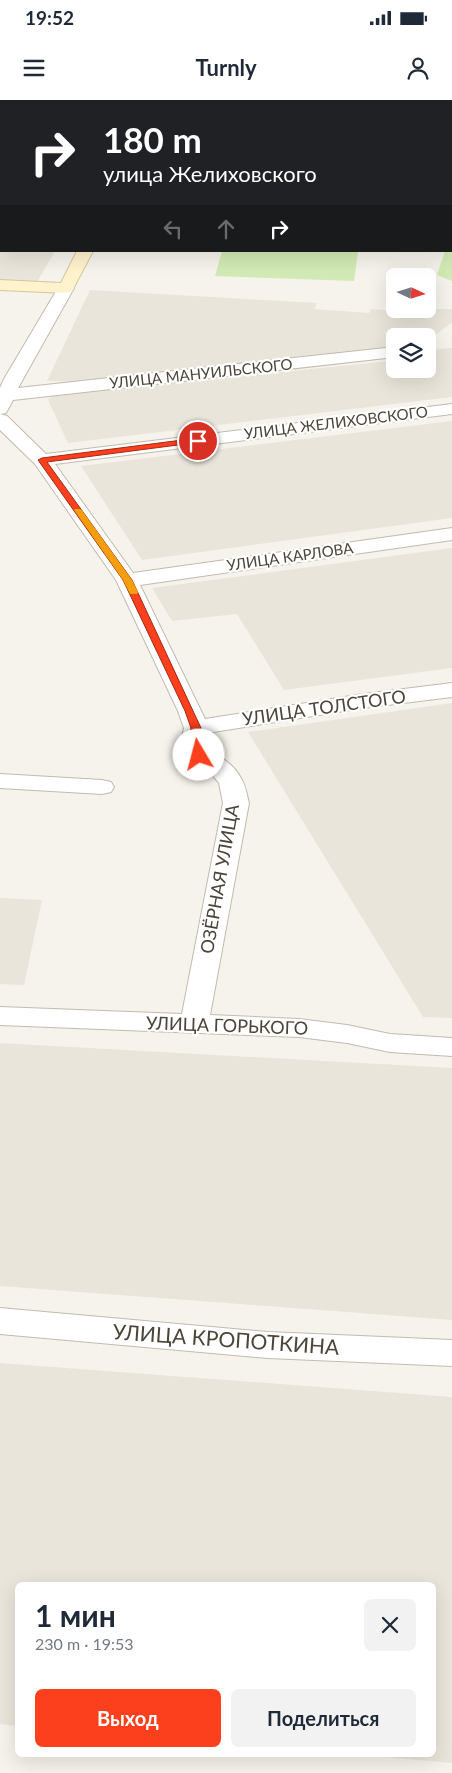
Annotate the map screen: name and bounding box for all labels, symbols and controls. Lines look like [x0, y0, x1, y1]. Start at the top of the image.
text: 19:52 [25, 6, 74, 29]
icon: menu [20, 54, 48, 82]
text: Turnly [195, 54, 257, 81]
icon: person [404, 54, 432, 82]
text: 180 m [103, 118, 202, 160]
icon: right [20, 120, 85, 185]
text: улица Желиховского [103, 160, 317, 187]
icon: left [159, 215, 187, 243]
icon: ahead [212, 215, 240, 243]
icon: right [265, 215, 293, 243]
north arrow [386, 268, 436, 318]
map controls [386, 268, 436, 378]
button: layers [386, 328, 436, 378]
street label: УЛИЦА МАНУИЛЬСКОГО [108, 354, 293, 392]
street label: УЛИЦА ЖЕЛИХОВСКОГО [243, 402, 429, 442]
pin [177, 420, 219, 462]
icon: arrive [184, 427, 212, 455]
street label: УЛИЦА КАРЛОВА [226, 538, 355, 574]
street label: УЛИЦА ТОЛСТОГО [241, 685, 407, 729]
position arrow [172, 728, 224, 780]
street label: ОЗЁРНАЯ УЛИЦА [195, 802, 243, 955]
street label: УЛИЦА ГОРЬКОГО [146, 1011, 309, 1039]
street label: УЛИЦА КРОПОТКИНА [112, 1318, 341, 1359]
text: 1 мин [35, 1597, 116, 1633]
button: close [364, 1599, 416, 1651]
text: 230 m · 19:53 [35, 1634, 134, 1653]
button: Выход [35, 1689, 221, 1747]
button: Поделиться [231, 1689, 416, 1747]

